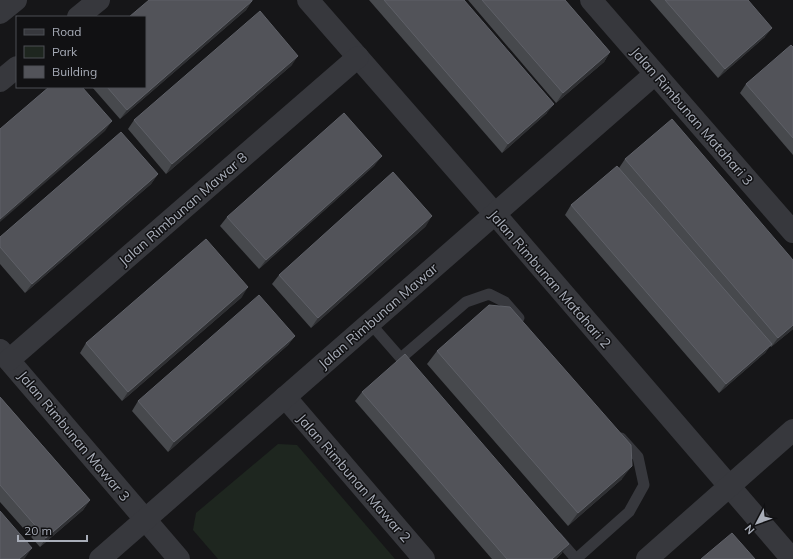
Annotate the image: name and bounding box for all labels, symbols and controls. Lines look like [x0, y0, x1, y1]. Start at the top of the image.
legend [16, 16, 146, 88]
text: Road [52, 24, 81, 39]
street label: Jalan Rimbunan Matahari 3 [627, 43, 757, 189]
text: Park [52, 44, 78, 59]
text: Building [52, 64, 97, 79]
street label: Jalan Rimbunan Mawar 8 [115, 148, 251, 270]
street label: Jalan Rimbunan Matahari 2 [485, 206, 615, 352]
street label: Jalan Rimbunan Mawar [314, 259, 442, 373]
street label: Jalan Rimbunan Mawar 3 [14, 367, 134, 505]
street label: Jalan Rimbunan Mawar 2 [293, 410, 415, 546]
north arrow [737, 503, 777, 543]
scale bar [18, 517, 87, 543]
text: N [741, 522, 757, 537]
text: 20 m [24, 523, 52, 538]

